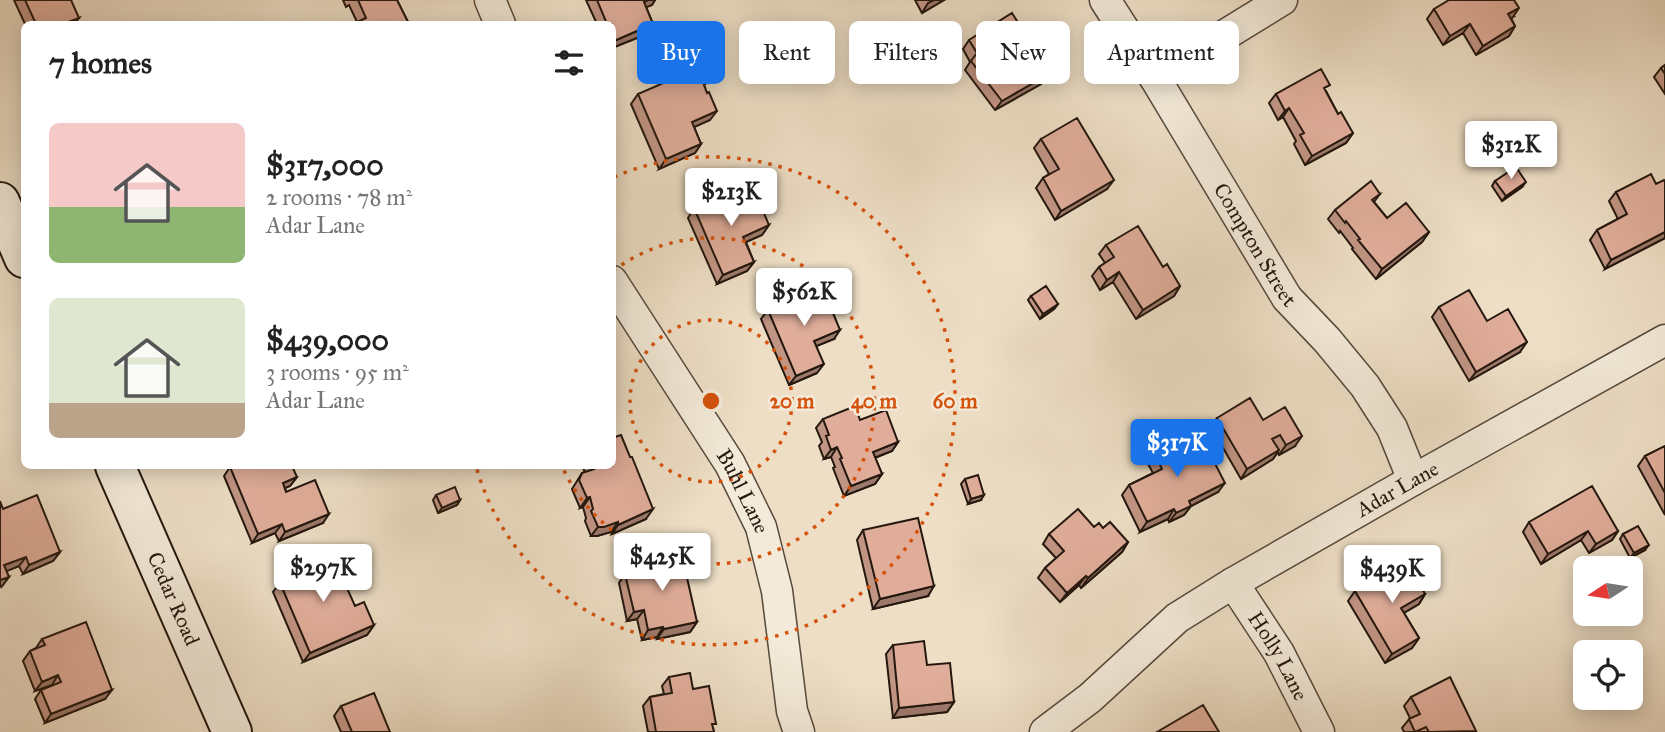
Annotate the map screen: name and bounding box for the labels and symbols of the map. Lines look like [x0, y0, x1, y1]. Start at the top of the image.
pin: $312K [1462, 122, 1560, 181]
pin: $213K [682, 168, 780, 228]
street label: Compton Street [1208, 178, 1302, 313]
pin: $562K [755, 268, 853, 328]
text: 20 m [770, 388, 815, 414]
text: 40 m [851, 388, 897, 414]
text: 60 m [932, 388, 978, 414]
centre of rings [699, 389, 723, 413]
pin: $317K [1128, 420, 1226, 479]
street label: Buhl Lane [711, 444, 775, 536]
street label: Adar Lane [1351, 455, 1443, 523]
pin: $425K [613, 534, 711, 593]
pin: $297K [274, 544, 372, 604]
pin: $439K [1343, 546, 1441, 605]
street label: Cedar Road [141, 548, 206, 650]
north arrow [1573, 556, 1643, 626]
street label: Holly Lane [1242, 607, 1314, 705]

